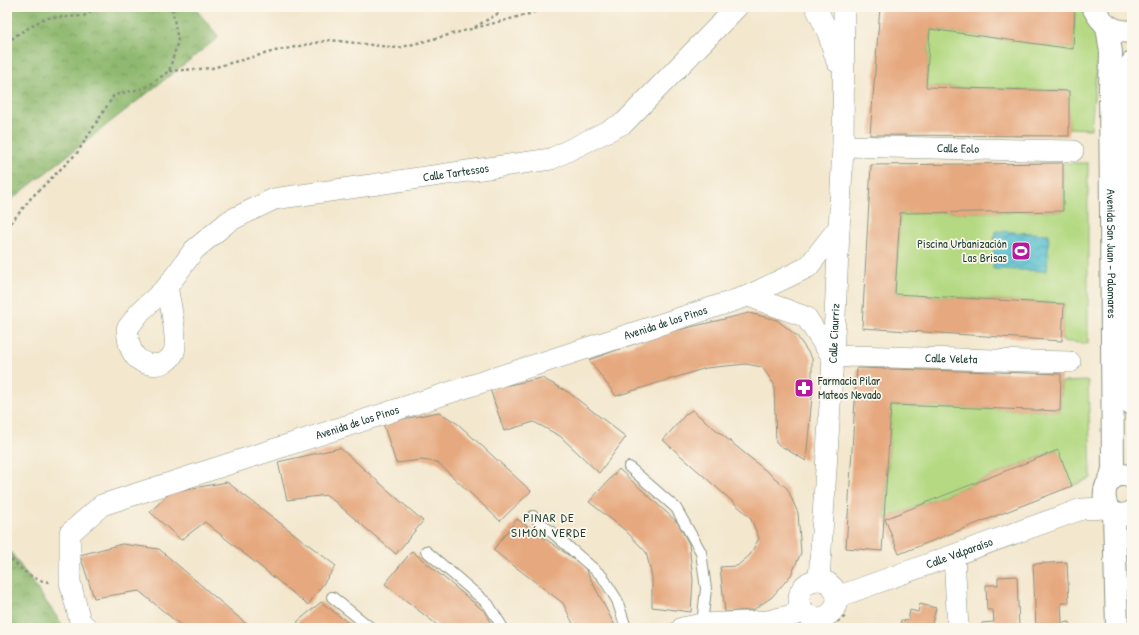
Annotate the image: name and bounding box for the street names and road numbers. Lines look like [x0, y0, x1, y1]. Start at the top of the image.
street label: Calle Eolo [937, 139, 979, 157]
street label: Calle Tartessos [422, 159, 490, 185]
street label: Avenida San Juan - Palomares [1103, 189, 1121, 319]
street label: Avenida de los Pinos [621, 301, 710, 344]
street label: Calle Ciaurriz [824, 303, 844, 364]
street label: Calle Veleta [925, 349, 978, 367]
street label: Avenida de los Pinos [313, 400, 401, 443]
street label: Calle Valparaíso [923, 533, 995, 572]

